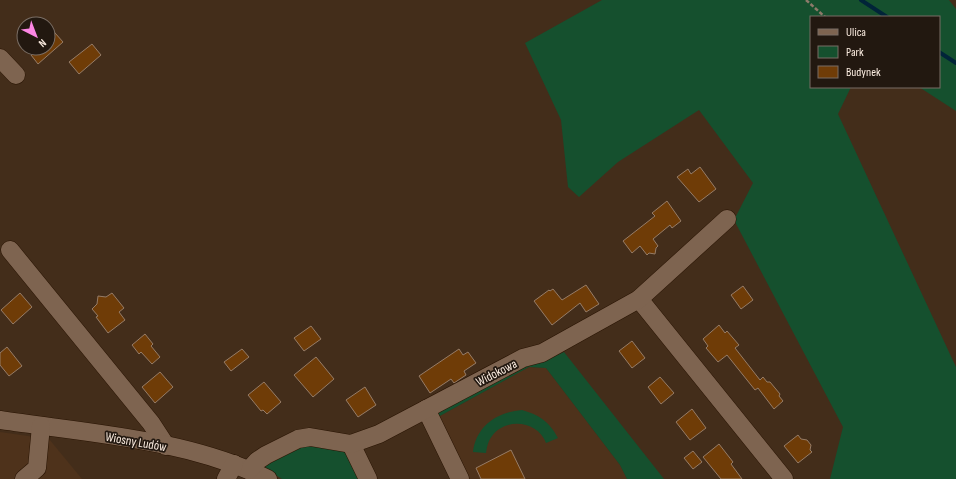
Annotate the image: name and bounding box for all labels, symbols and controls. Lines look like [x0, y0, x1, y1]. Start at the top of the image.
north arrow [16, 16, 56, 56]
legend [810, 16, 940, 88]
text: Ulica [846, 25, 866, 40]
text: N [36, 36, 49, 50]
text: Park [846, 45, 864, 60]
text: Budynek [846, 65, 881, 80]
street label: Widokowa [473, 356, 520, 390]
street label: Wiosny Ludów [104, 429, 168, 455]

